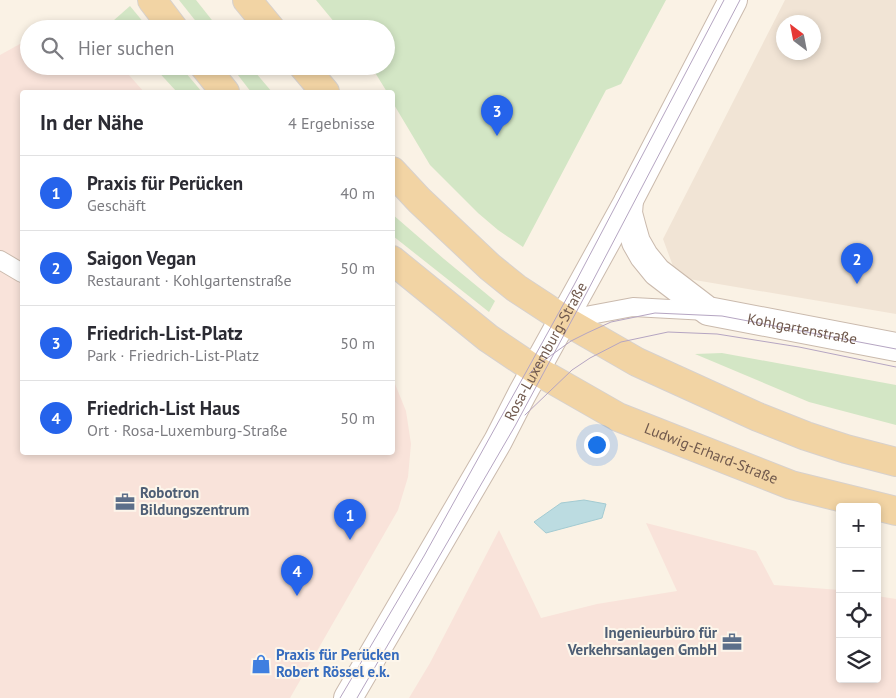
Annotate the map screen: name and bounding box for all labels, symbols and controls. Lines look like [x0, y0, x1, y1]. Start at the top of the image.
north arrow [776, 15, 821, 60]
search box [20, 20, 395, 75]
icon: search [38, 34, 66, 62]
text: Hier suchen [78, 36, 174, 60]
pin: 3 [481, 95, 513, 136]
text: In der Nähe [40, 109, 144, 136]
text: 4 Ergebnisse [288, 113, 375, 133]
text: Praxis für Perücken [87, 171, 243, 195]
text: 1 [51, 183, 61, 203]
text: 40 m [340, 183, 375, 203]
text: Geschäft [87, 195, 146, 215]
pin: 2 [841, 243, 873, 284]
text: Saigon Vegan [87, 246, 196, 270]
text: 2 [51, 258, 61, 278]
text: 50 m [340, 258, 375, 278]
text: Restaurant · Kohlgartenstraße [87, 270, 292, 290]
street label: Rosa-Luxemburg-Straße [500, 279, 591, 424]
street label: Kohlgartenstraße [746, 309, 859, 348]
text: Friedrich-List-Platz [87, 321, 243, 345]
text: 3 [51, 333, 61, 353]
text: 50 m [340, 333, 375, 353]
text: Park · Friedrich-List-Platz [87, 345, 259, 365]
text: Friedrich-List Haus [87, 396, 240, 420]
text: 4 [51, 408, 61, 428]
text: 50 m [340, 408, 375, 428]
street label: Ludwig-Erhard-Straße [642, 418, 781, 488]
text: Ort · Rosa-Luxemburg-Straße [87, 420, 287, 440]
your location [584, 432, 610, 458]
place label: Robotron Bildungszentrum [140, 483, 249, 519]
office icon: Robotron Bildungszentrum [114, 491, 136, 513]
pin: 1 [334, 499, 366, 540]
map controls [836, 503, 881, 683]
button: + [836, 503, 881, 548]
button: − [836, 548, 881, 593]
pin: 4 [281, 555, 313, 596]
button: locate [836, 593, 881, 638]
place label: Ingenieurbüro für Verkehrsanlagen GmbH [567, 623, 718, 659]
office icon: Ingenieurbüro für Verkehrsanlagen GmbH [721, 631, 743, 653]
button: layers [836, 638, 881, 683]
place label: Praxis für Perücken Robert Rössel e.k. [276, 645, 399, 681]
shop icon: Praxis für Perücken Robert Rössel e.k. [250, 653, 272, 675]

